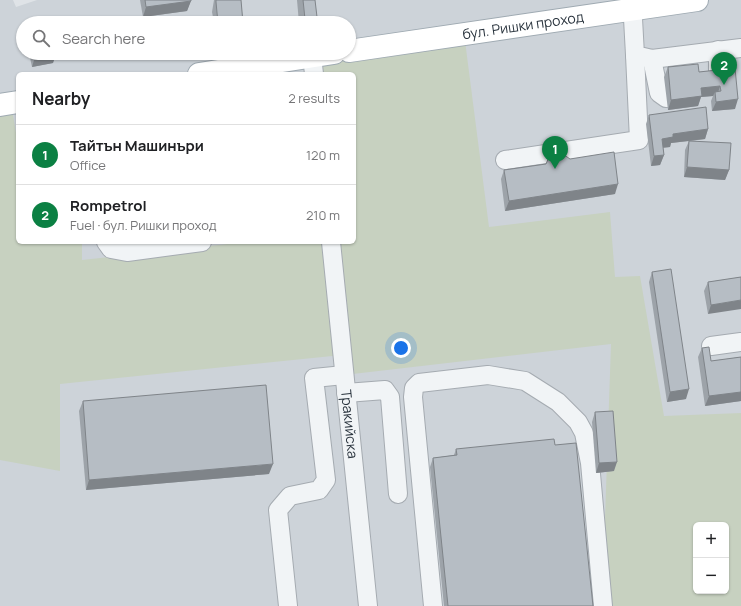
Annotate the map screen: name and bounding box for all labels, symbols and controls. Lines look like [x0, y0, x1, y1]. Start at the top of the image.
street label: бул. Ришки проход [461, 7, 585, 43]
search box [16, 16, 356, 60]
icon: search [30, 27, 52, 49]
text: Search here [62, 28, 145, 49]
pin: 2 [711, 52, 737, 85]
text: Nearby [32, 87, 90, 110]
text: 2 results [288, 89, 340, 107]
text: Тайтън Машинъри [70, 135, 204, 156]
pin: 1 [542, 136, 568, 169]
text: 1 [42, 146, 48, 164]
text: 120 m [306, 146, 340, 164]
text: Office [70, 156, 106, 174]
text: Rompetrol [70, 195, 147, 216]
text: 2 [41, 206, 49, 224]
text: 210 m [306, 206, 340, 224]
text: Fuel · бул. Ришки проход [70, 216, 217, 234]
your location [391, 338, 411, 358]
street label: Тракийска [337, 389, 363, 459]
map controls [693, 522, 729, 594]
button: + [693, 522, 729, 558]
button: − [693, 558, 729, 594]

